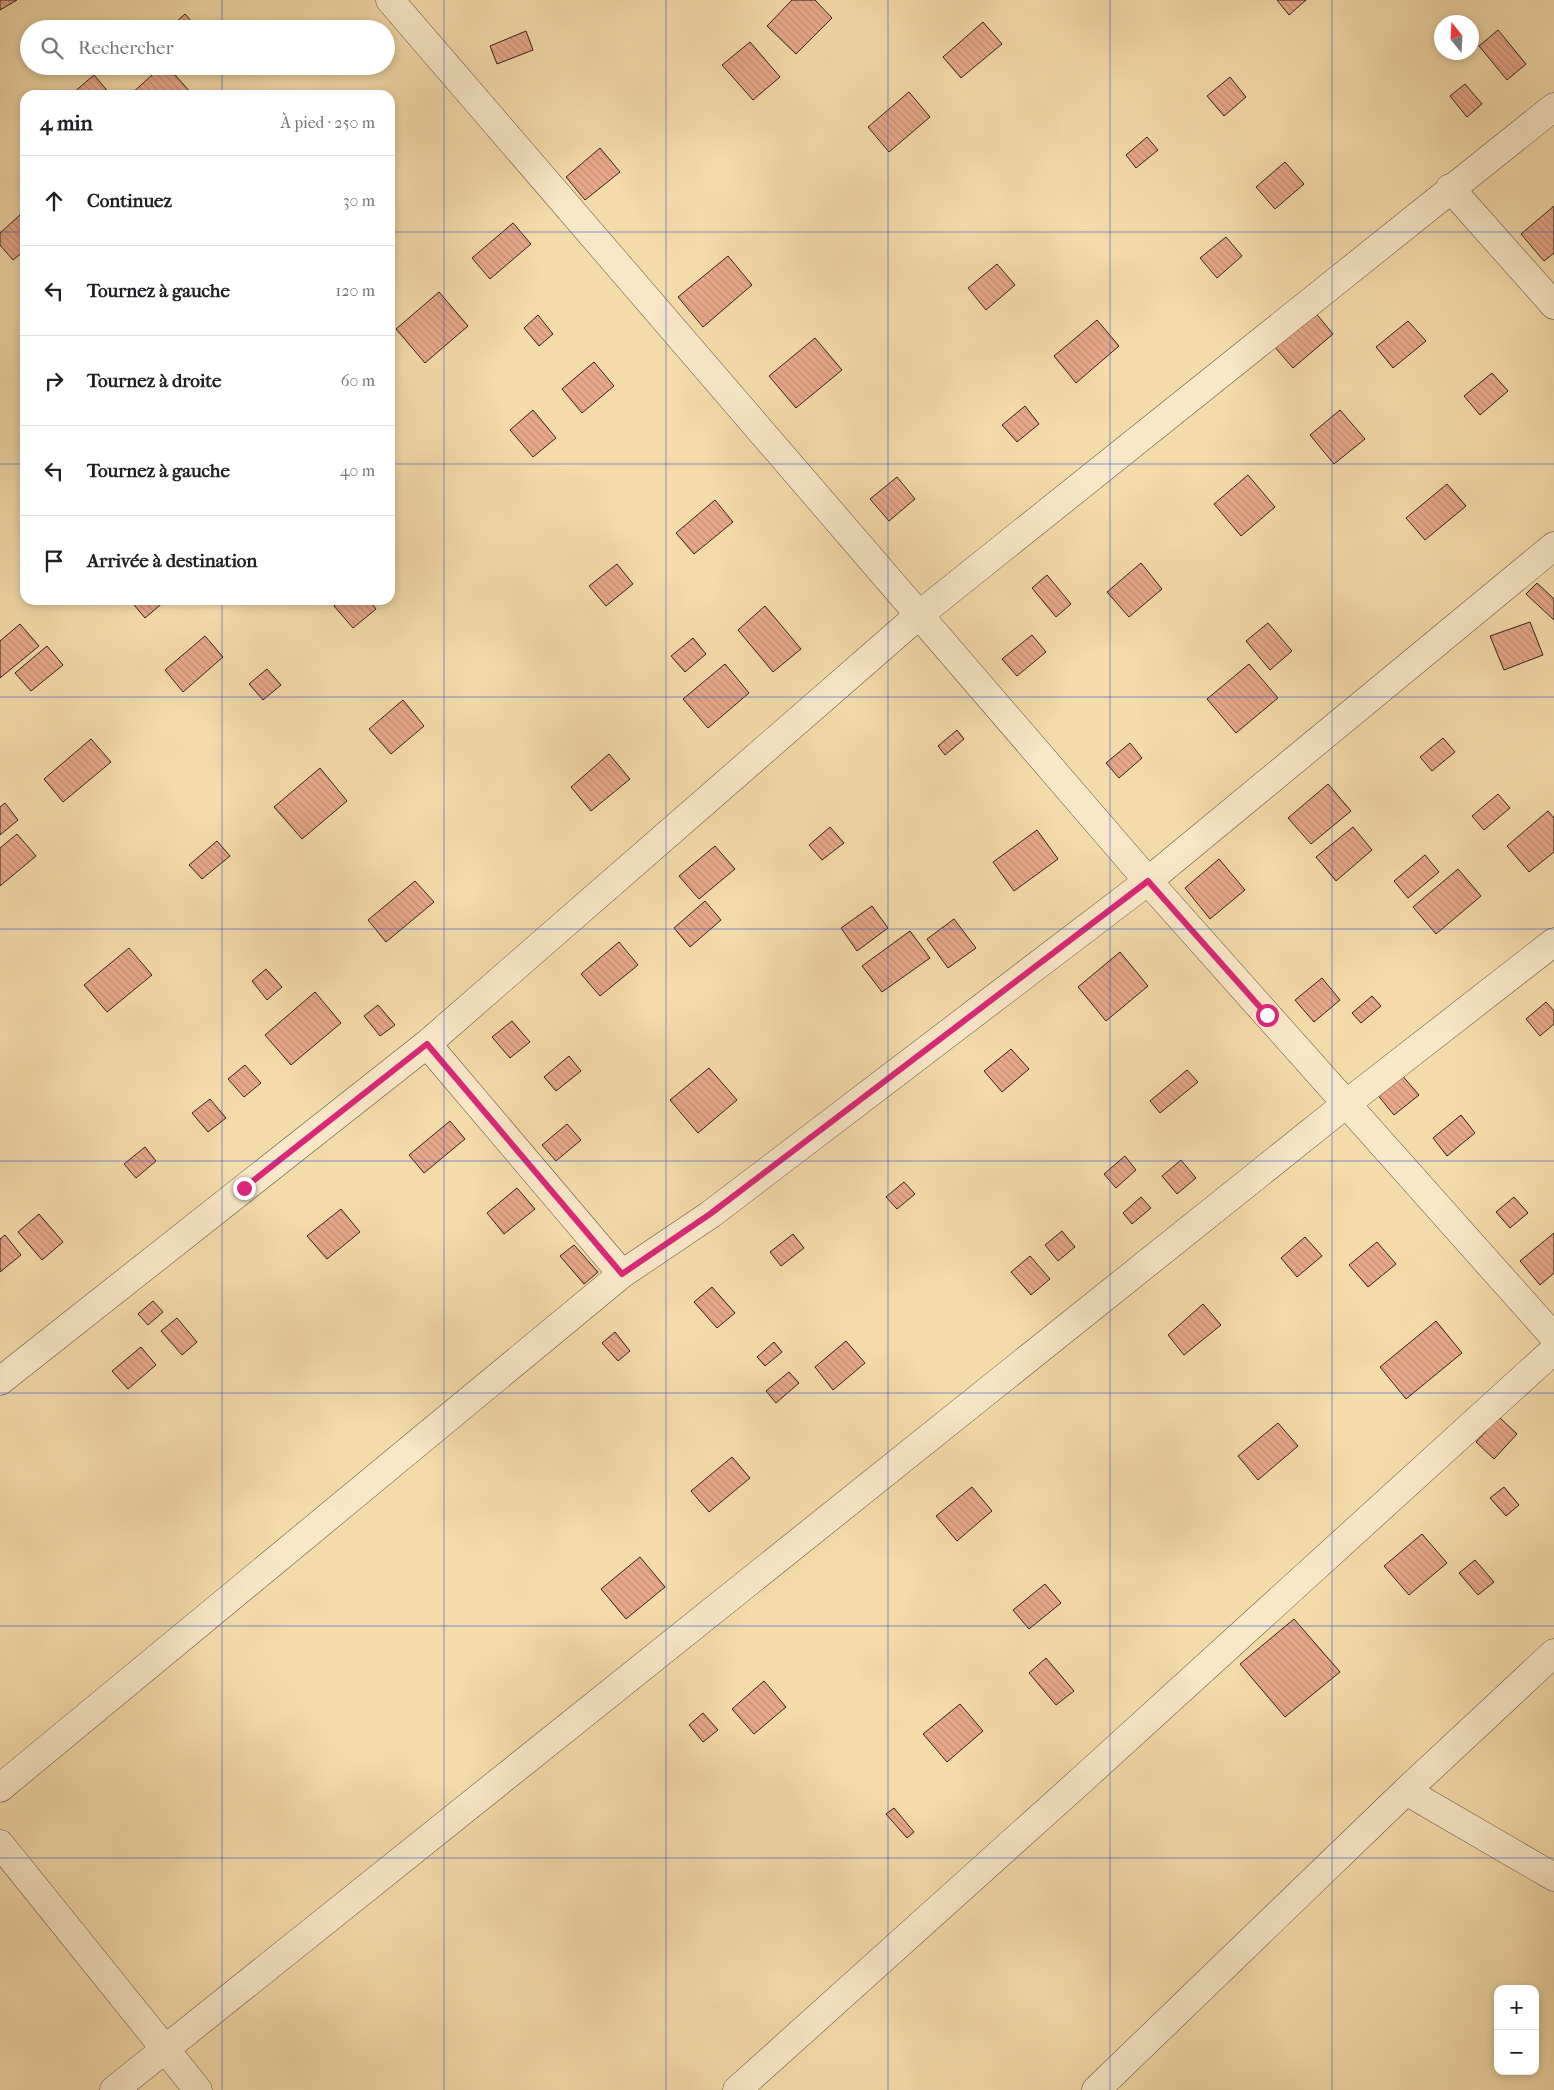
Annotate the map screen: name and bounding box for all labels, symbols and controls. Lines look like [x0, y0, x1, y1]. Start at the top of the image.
north arrow [1434, 15, 1479, 60]
search box [20, 20, 395, 75]
icon: search [38, 34, 66, 62]
text: Rechercher [78, 37, 174, 59]
text: 4 min [40, 111, 93, 135]
text: À pied · 250 m [281, 113, 375, 132]
icon: ahead [40, 187, 68, 215]
text: Continuez [87, 190, 172, 212]
text: 30 m [343, 191, 375, 210]
icon: left [40, 277, 68, 305]
text: Tournez à gauche [87, 280, 230, 302]
text: 120 m [336, 281, 375, 300]
icon: right [40, 367, 68, 395]
text: Tournez à droite [87, 370, 221, 392]
text: 60 m [341, 371, 375, 390]
icon: left [40, 457, 68, 485]
text: Tournez à gauche [87, 460, 230, 482]
text: 40 m [340, 461, 375, 480]
icon: arrive [40, 547, 68, 575]
text: Arrivée à destination [87, 550, 257, 572]
route start [1256, 1004, 1279, 1027]
route end [233, 1177, 256, 1200]
map controls [1494, 1985, 1539, 2075]
button: + [1494, 1985, 1539, 2030]
button: − [1494, 2030, 1539, 2075]

